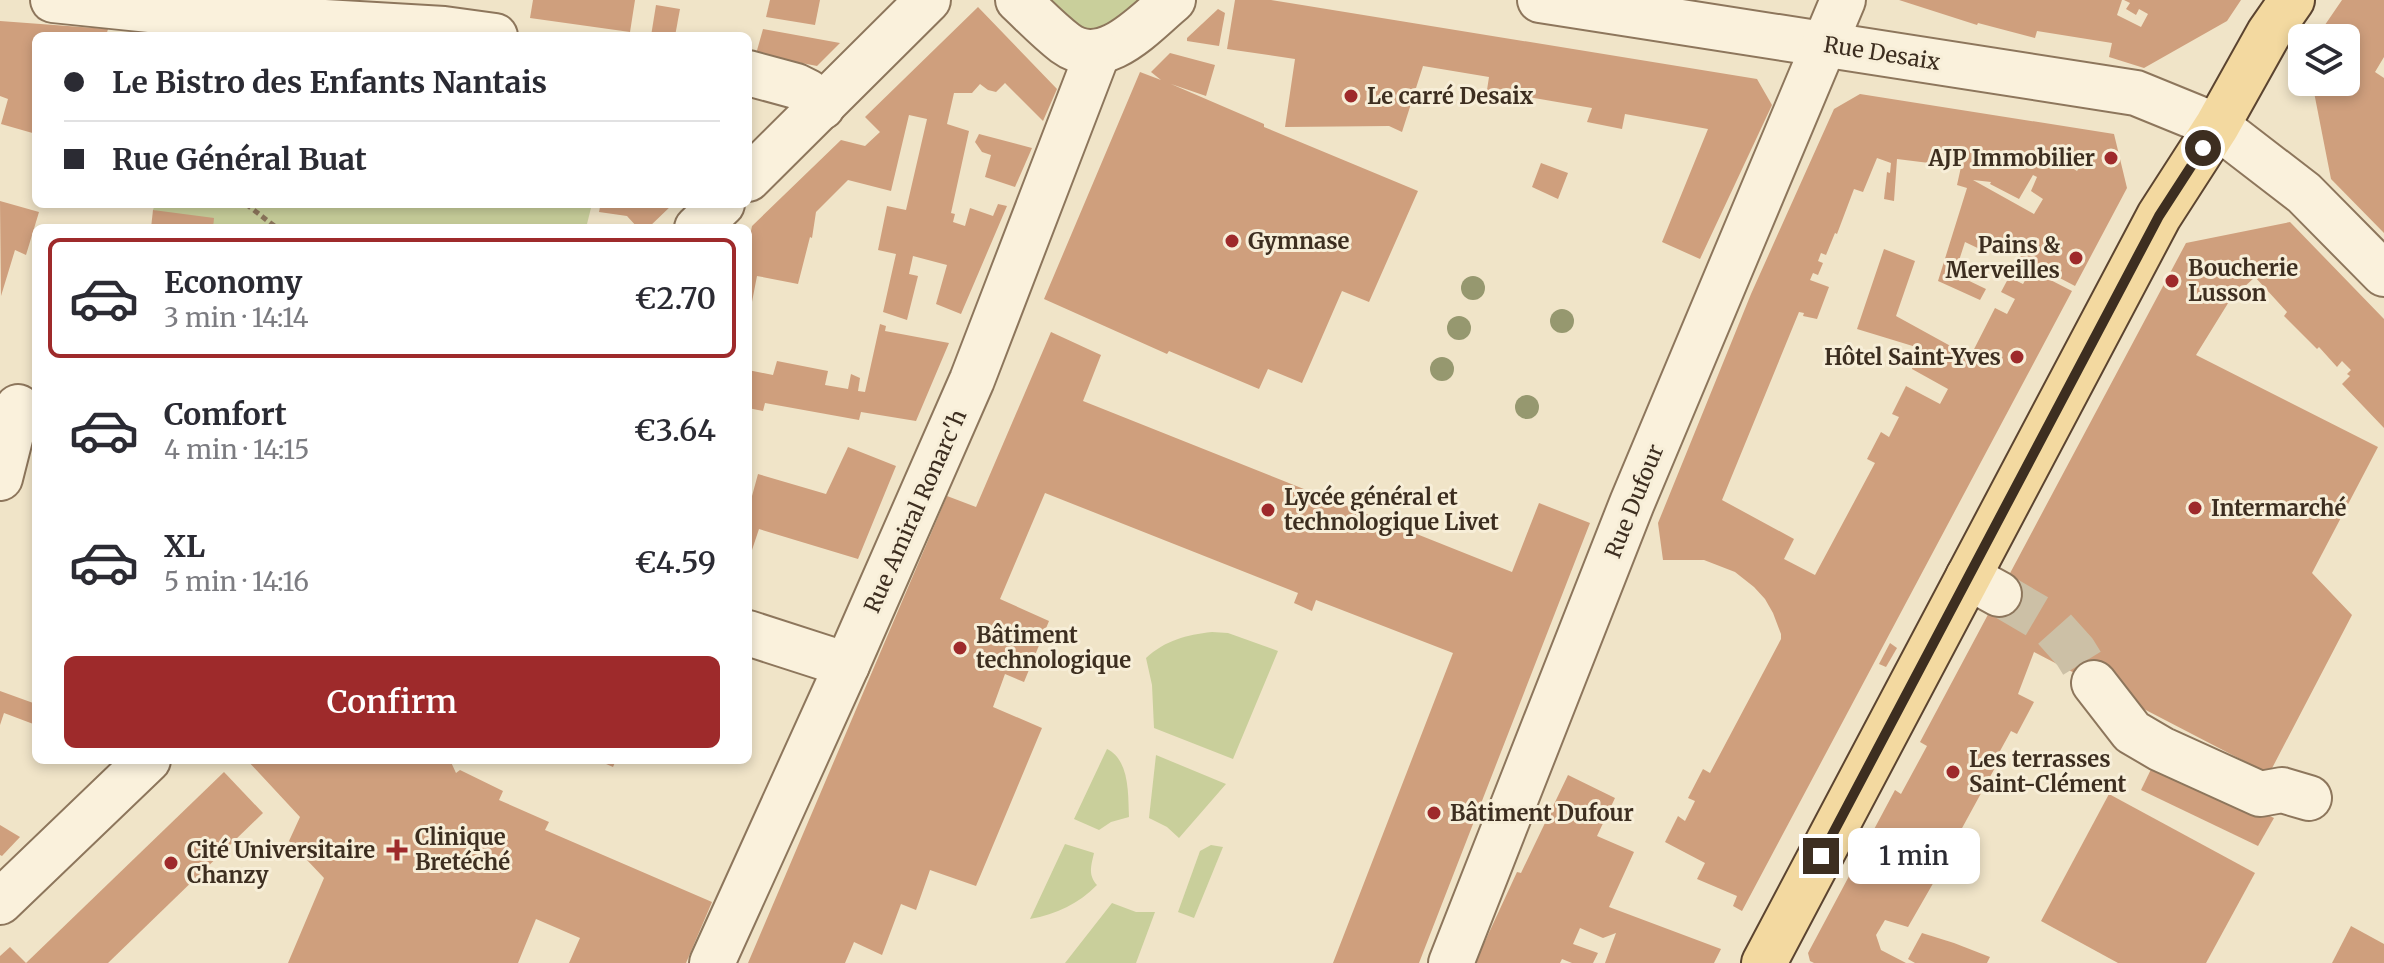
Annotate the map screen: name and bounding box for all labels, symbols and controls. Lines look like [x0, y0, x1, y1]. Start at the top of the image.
map controls [2288, 24, 2360, 96]
button: layers [2288, 24, 2360, 96]
street label: Rue Desaix [1822, 30, 1942, 76]
text: Le Bistro des Enfants Nantais [112, 63, 547, 101]
place label: Le carré Desaix [1367, 82, 1534, 110]
marker: Le carré Desaix [1342, 87, 1360, 105]
route start [2185, 130, 2221, 166]
text: Rue Général Buat [112, 140, 367, 178]
place label: AJP Immobilier [1928, 144, 2095, 172]
marker: AJP Immobilier [2102, 149, 2120, 167]
place label: Gymnase [1248, 227, 1350, 255]
place label: Pains & Merveilles [1946, 231, 2060, 284]
marker: Gymnase [1223, 232, 1241, 250]
marker: Pains & Merveilles [2067, 249, 2085, 267]
place label: Boucherie Lusson [2188, 254, 2298, 307]
icon: car [68, 262, 140, 334]
text: Economy [164, 263, 302, 301]
marker: Boucherie Lusson [2163, 272, 2181, 290]
text: €2.70 [635, 279, 716, 317]
text: 3 min · 14:14 [164, 301, 309, 334]
place label: Hôtel Saint-Yves [1824, 343, 2001, 371]
marker: Hôtel Saint-Yves [2008, 348, 2026, 366]
icon: car [68, 394, 140, 466]
text: Comfort [164, 395, 287, 433]
street label: Rue Amiral Ronarc'h [858, 405, 973, 617]
text: €3.64 [634, 411, 716, 449]
text: 4 min · 14:15 [164, 433, 309, 466]
street label: Rue Dufour [1598, 440, 1670, 562]
place label: Lycée général et technologique Livet [1284, 483, 1499, 536]
place label: Intermarché [2211, 494, 2347, 522]
marker: Intermarché [2186, 499, 2204, 517]
marker: Lycée général et technologique Livet [1259, 501, 1277, 519]
icon: car [68, 526, 140, 598]
text: XL [164, 527, 205, 565]
text: €4.59 [634, 543, 716, 581]
text: 5 min · 14:16 [164, 565, 309, 598]
place label: Bâtiment technologique [976, 621, 1131, 674]
marker: Bâtiment technologique [951, 639, 969, 657]
button: Confirm [64, 656, 720, 748]
place label: Les terrasses Saint-Clément [1969, 745, 2126, 798]
marker: Les terrasses Saint-Clément [1944, 763, 1962, 781]
place label: Bâtiment Dufour [1450, 799, 1634, 827]
marker: Bâtiment Dufour [1425, 804, 1443, 822]
place label: Clinique Bretéché [415, 823, 510, 876]
callout: 1 min [1849, 828, 1981, 884]
place label: Cité Universitaire Chanzy [187, 836, 375, 889]
route end [1803, 838, 1839, 874]
marker: Clinique Bretéché [386, 839, 408, 861]
text: 1 min [1879, 839, 1949, 872]
marker: Cité Universitaire Chanzy [162, 854, 180, 872]

